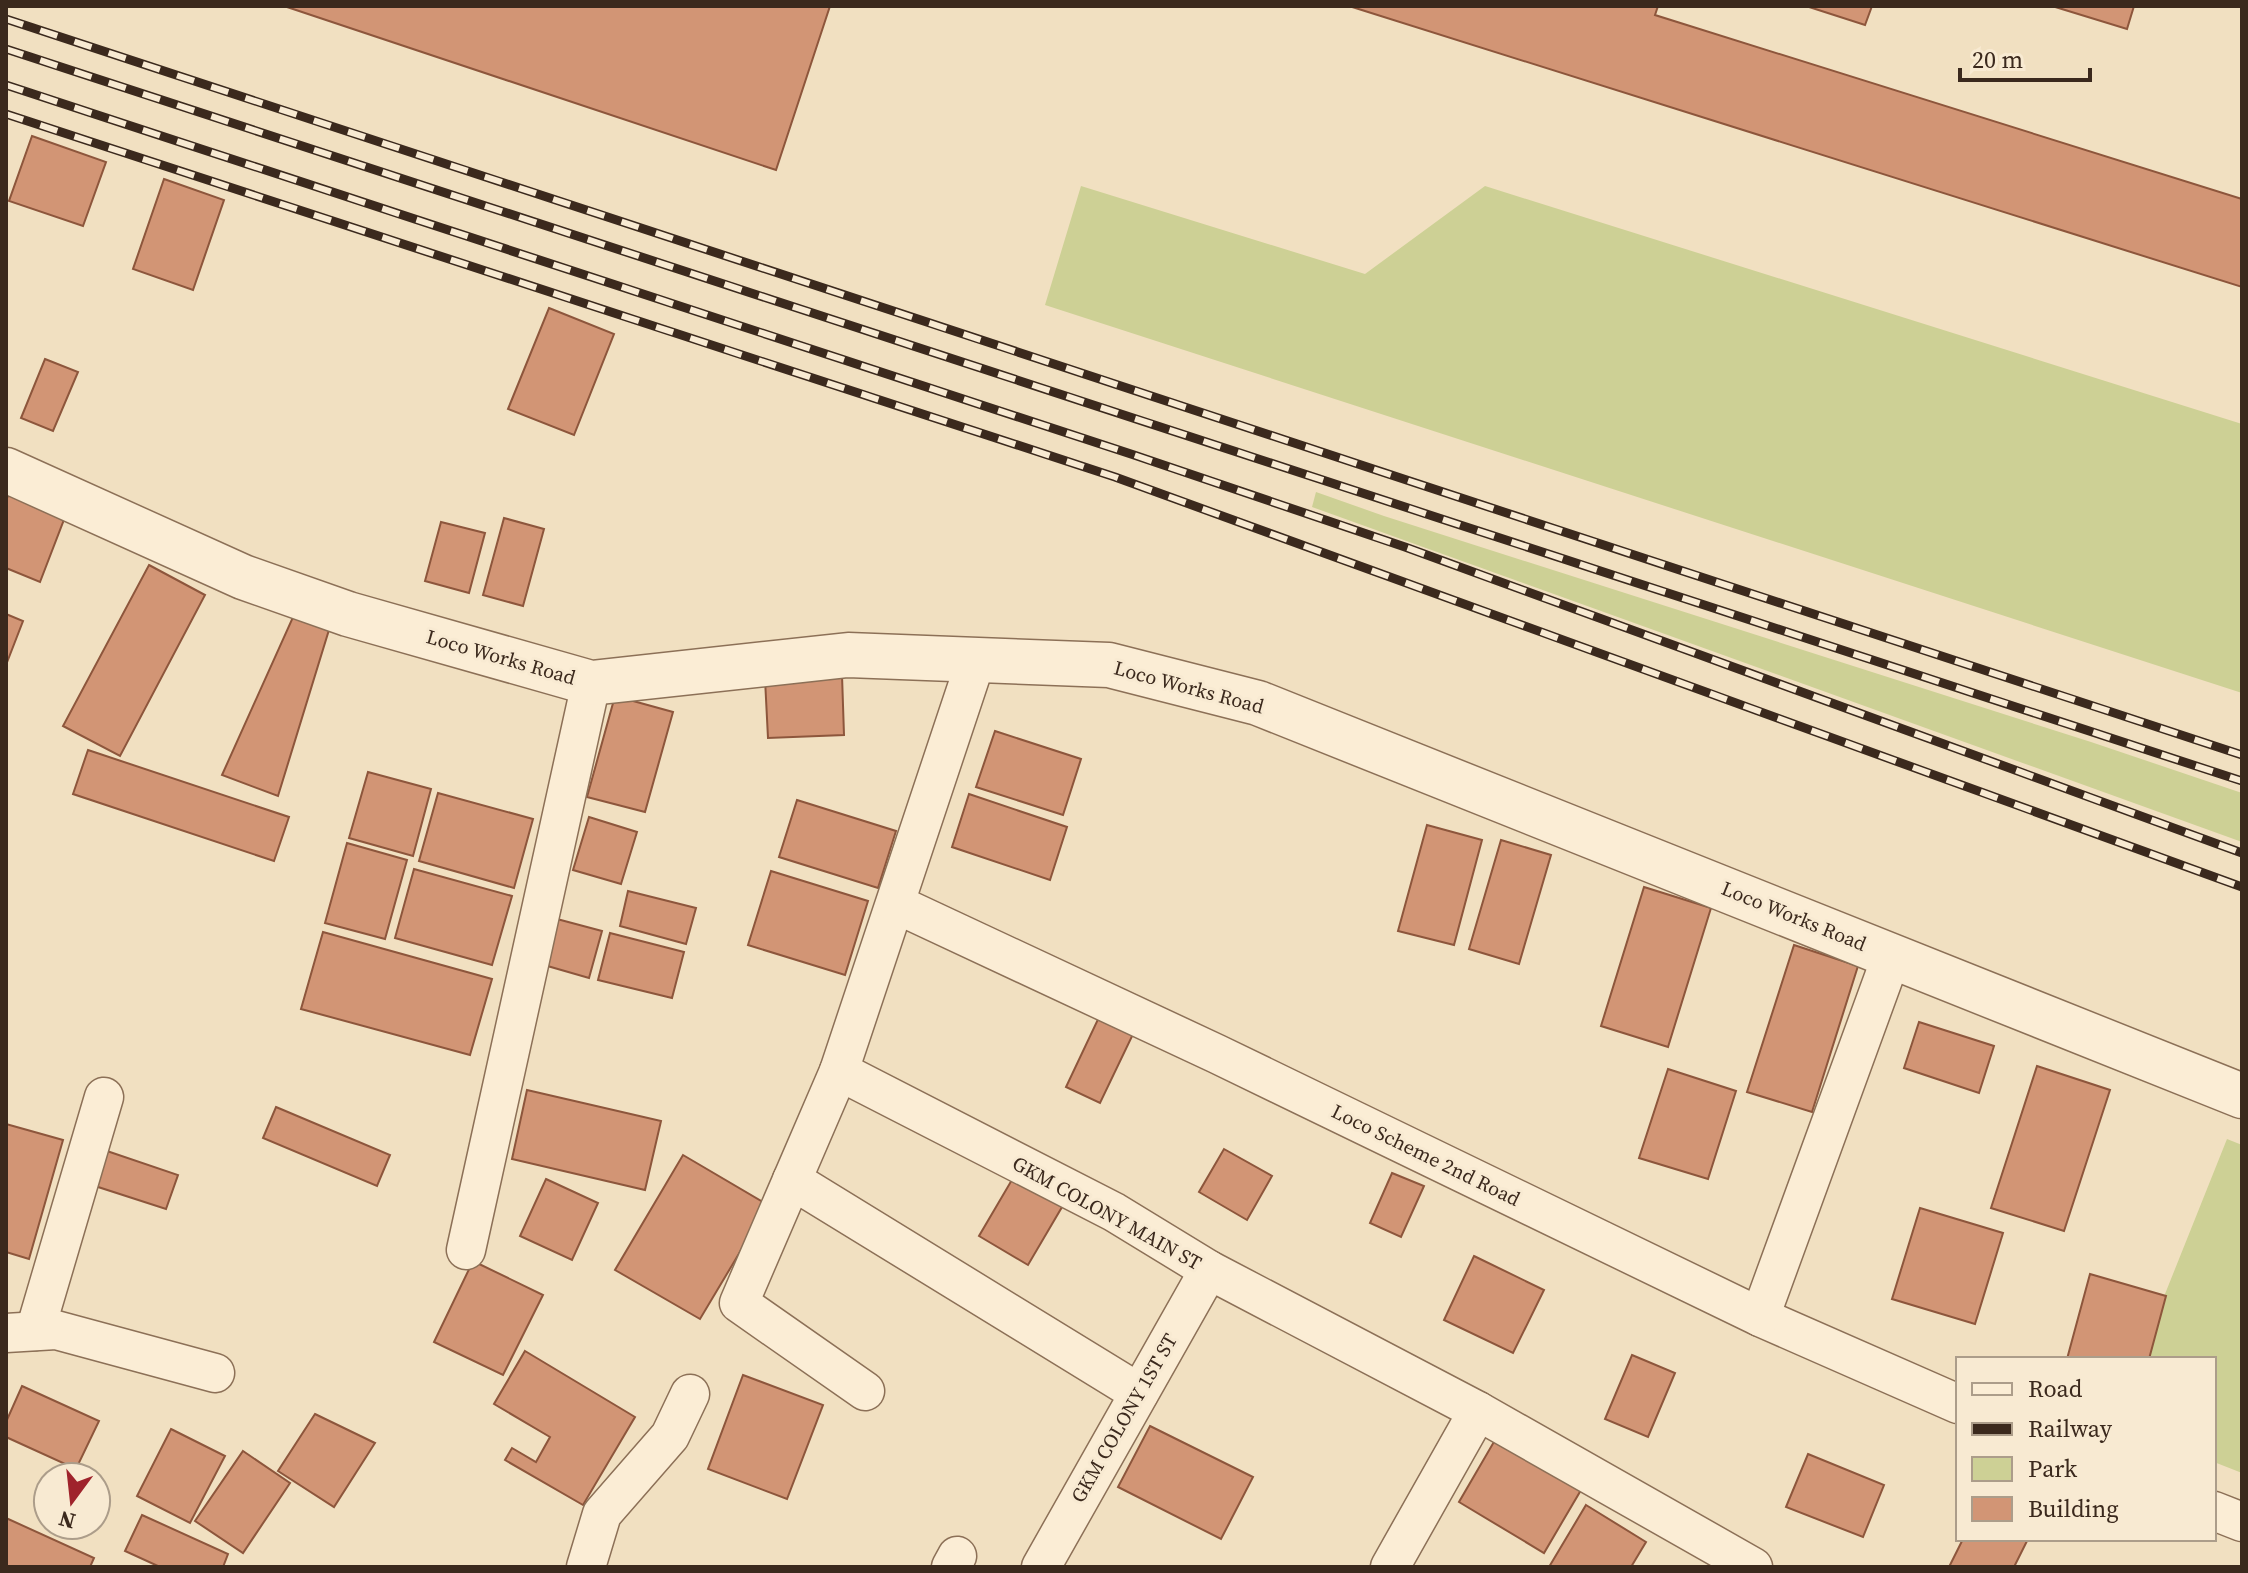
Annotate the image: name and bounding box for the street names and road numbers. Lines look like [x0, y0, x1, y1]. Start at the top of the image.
street label: Loco Works Road [423, 622, 580, 692]
street label: Loco Works Road [1111, 654, 1268, 721]
street label: Loco Works Road [1717, 874, 1871, 958]
street label: Loco Scheme 2nd Road [1327, 1097, 1526, 1213]
street label: GKM COLONY MAIN ST [1007, 1149, 1207, 1277]
street label: GKM COLONY 1ST ST [1064, 1328, 1184, 1508]

